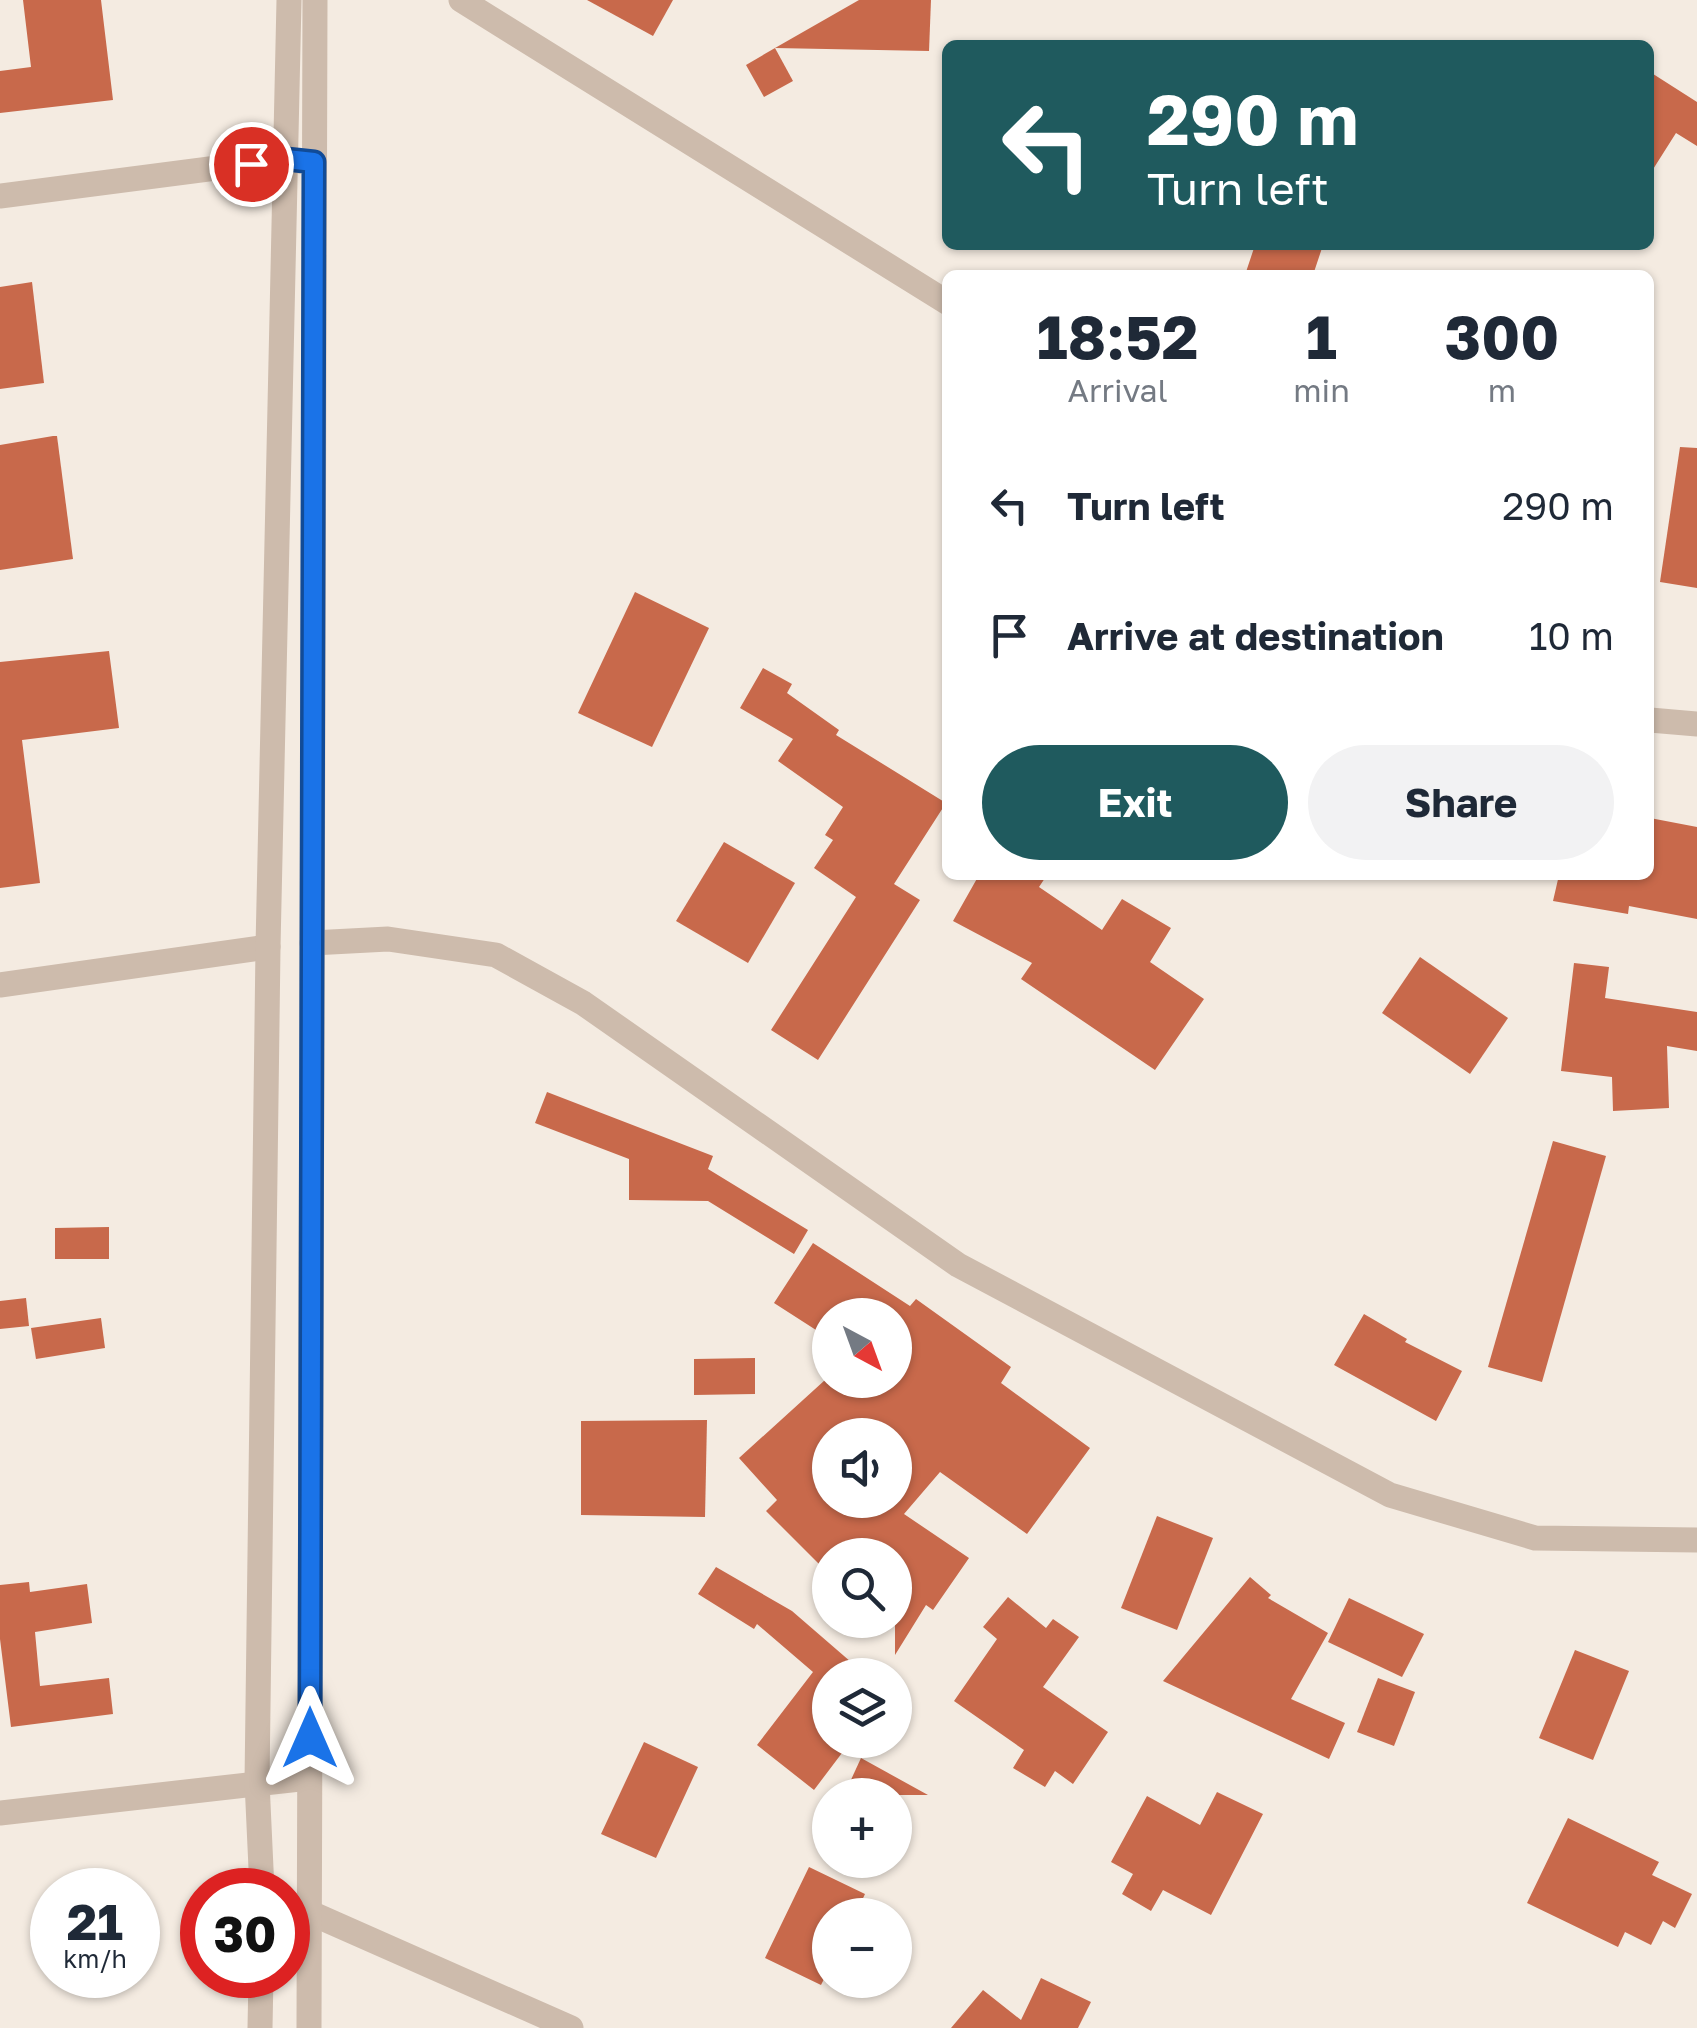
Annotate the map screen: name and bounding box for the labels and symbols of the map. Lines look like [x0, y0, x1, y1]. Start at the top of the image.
pin [209, 122, 294, 207]
north arrow [812, 1298, 912, 1398]
position arrow [258, 1686, 362, 1790]
speed limit sign: 30 [180, 1868, 310, 1998]

